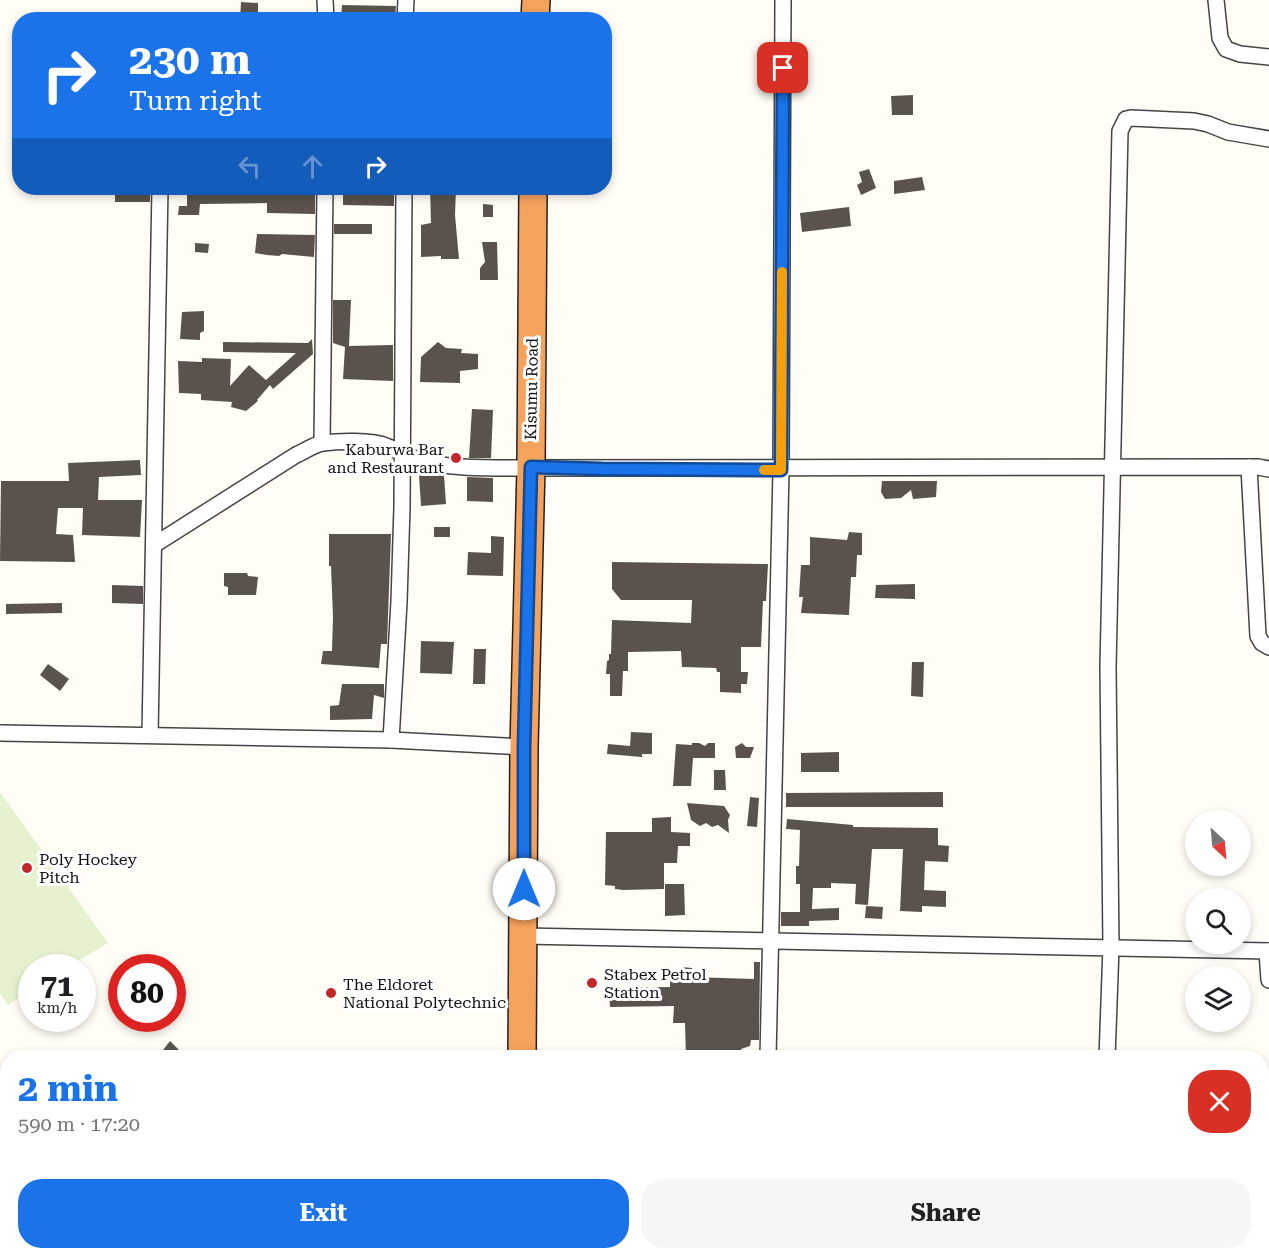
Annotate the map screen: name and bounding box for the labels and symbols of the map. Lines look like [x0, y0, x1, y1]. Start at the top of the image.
pin [757, 42, 808, 93]
street label: Kisumu Road [521, 338, 542, 440]
place label: Kaburwa Bar and Restaurant [328, 440, 444, 477]
marker: Kaburwa Bar and Restaurant [449, 451, 463, 465]
north arrow [1185, 810, 1251, 876]
place label: Poly Hockey Pitch [39, 850, 137, 887]
position arrow [492, 857, 556, 921]
marker: Poly Hockey Pitch [20, 861, 34, 875]
speed limit sign: 80 [108, 954, 186, 1032]
place label: Stabex Petrol Station [604, 965, 707, 1002]
place label: The Eldoret National Polytechnic [343, 975, 506, 1012]
marker: Stabex Petrol Station [585, 976, 599, 990]
marker: The Eldoret National Polytechnic [324, 986, 338, 1000]

